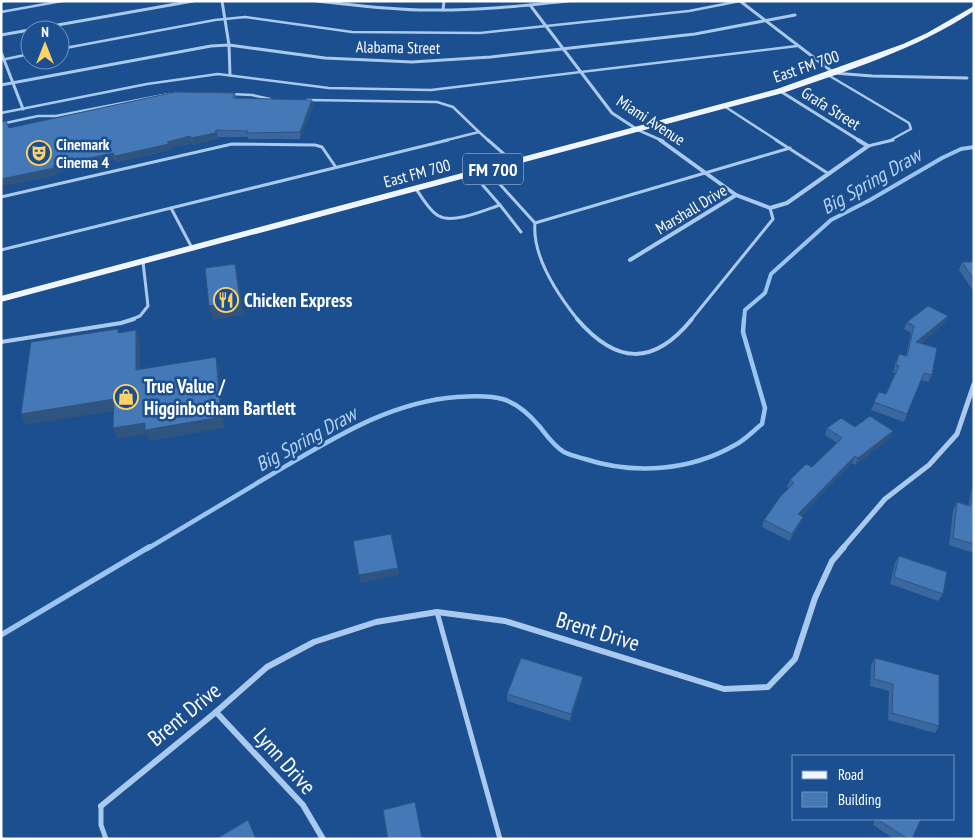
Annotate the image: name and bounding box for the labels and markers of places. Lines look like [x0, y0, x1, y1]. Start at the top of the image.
place label: Cinemark Cinema 4 [56, 134, 110, 172]
theatre icon: Cinemark Cinema 4 [26, 140, 52, 166]
restaurant icon: Chicken Express [213, 287, 239, 313]
place label: Chicken Express [244, 288, 353, 312]
place label: True Value / Higginbotham Bartlett [144, 374, 296, 420]
shop icon: True Value / Higginbotham Bartlett [113, 384, 139, 410]

